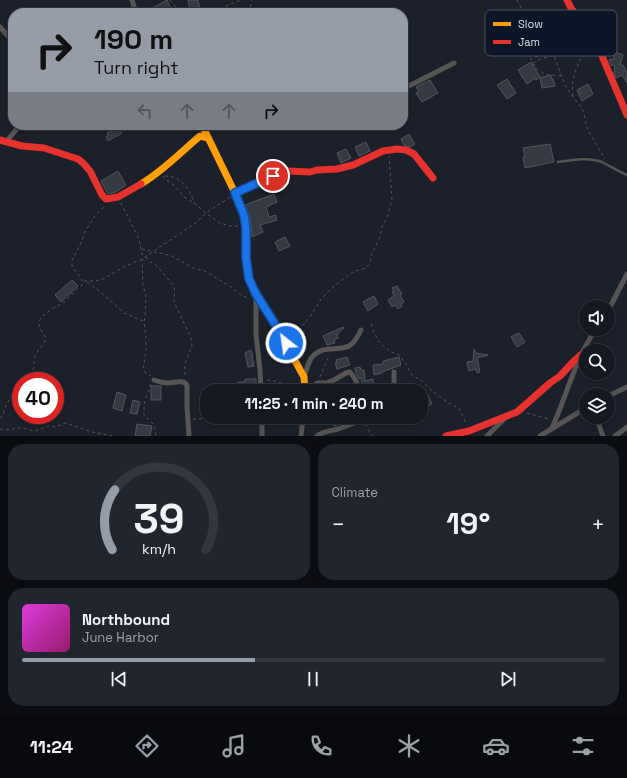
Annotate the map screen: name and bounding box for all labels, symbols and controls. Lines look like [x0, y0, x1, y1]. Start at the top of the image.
legend [485, 10, 617, 56]
text: Slow [518, 17, 543, 31]
text: 190 m [94, 21, 173, 57]
icon: right [28, 24, 80, 76]
text: Jam [518, 35, 540, 49]
text: Turn right [94, 56, 178, 79]
icon: left [134, 100, 156, 122]
icon: ahead [176, 100, 198, 122]
icon: ahead [218, 100, 240, 122]
icon: right [260, 100, 282, 122]
pin [256, 159, 290, 193]
icon: arrive [262, 165, 284, 187]
map controls [579, 300, 615, 424]
button: sound [579, 300, 615, 336]
position arrow [265, 322, 307, 364]
button: search [579, 344, 615, 380]
speed limit sign: 40 [12, 372, 64, 424]
button: layers [579, 388, 615, 424]
text: 11:25 · 1 min · 240 m [245, 394, 383, 413]
text: Climate [332, 484, 378, 501]
text: 39 [133, 492, 184, 545]
text: 19° [446, 504, 490, 543]
text: − [332, 510, 345, 538]
text: + [591, 510, 605, 538]
text: km/h [142, 540, 176, 558]
text: Northbound [82, 610, 170, 629]
text: June Harbor [82, 629, 159, 646]
icon: previous [108, 668, 130, 690]
icon: pause [302, 668, 324, 690]
icon: next [497, 668, 519, 690]
icon: directions [133, 732, 161, 760]
icon: music [220, 732, 248, 760]
icon: phone [307, 732, 335, 760]
icon: climate [395, 732, 423, 760]
icon: car [482, 732, 510, 760]
icon: filters [569, 732, 597, 760]
text: 11:24 [30, 735, 73, 758]

